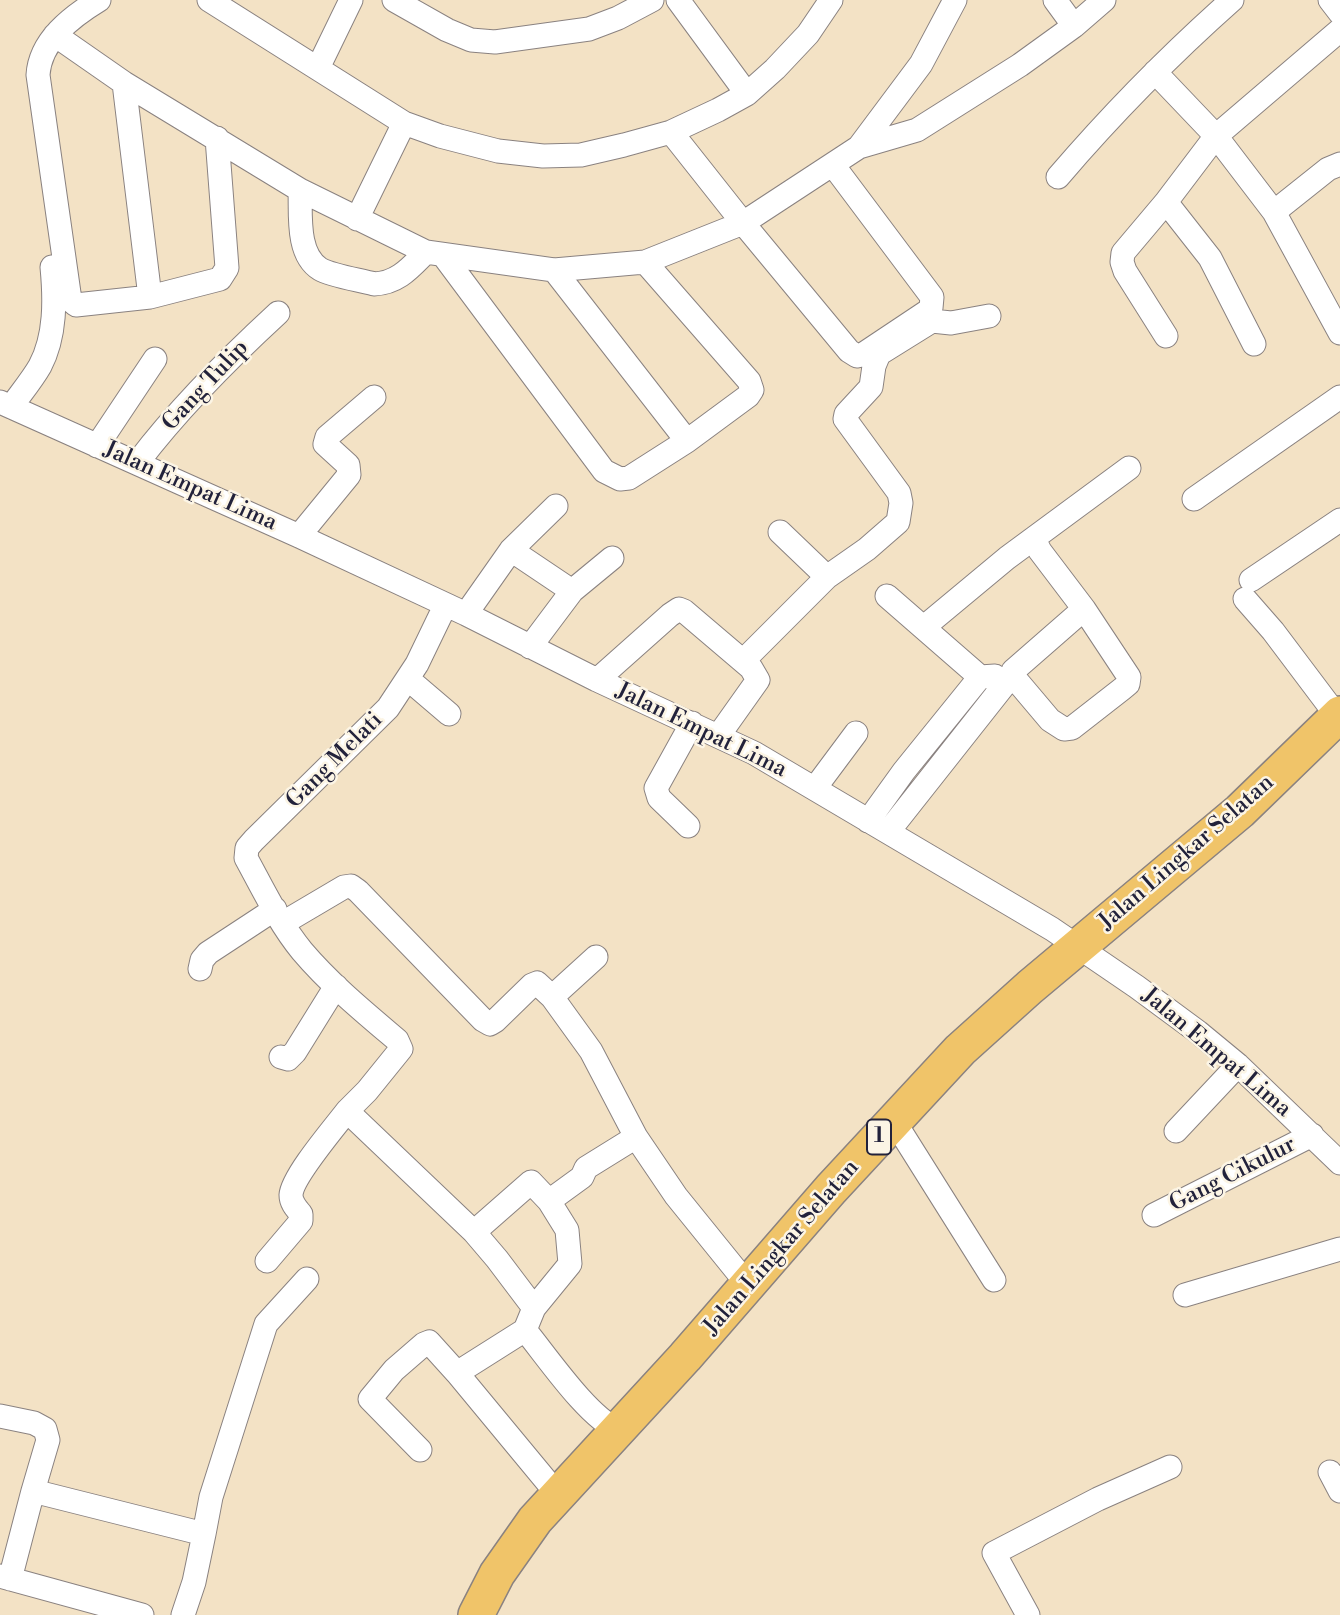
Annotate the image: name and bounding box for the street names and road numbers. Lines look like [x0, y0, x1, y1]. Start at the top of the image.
street label: Gang Tulip [157, 335, 255, 437]
street label: Jalan Empat Lima [99, 436, 281, 538]
street label: Jalan Empat Lima [611, 678, 791, 784]
street label: Gang Melati [281, 707, 389, 815]
street label: Jalan Lingkar Selatan [1094, 769, 1280, 937]
street label: Jalan Empat Lima [1136, 982, 1296, 1124]
road number: 1 [867, 1120, 891, 1154]
street label: Gang Cikulur [1165, 1131, 1301, 1219]
street label: Jalan Lingkar Selatan [698, 1155, 866, 1341]

